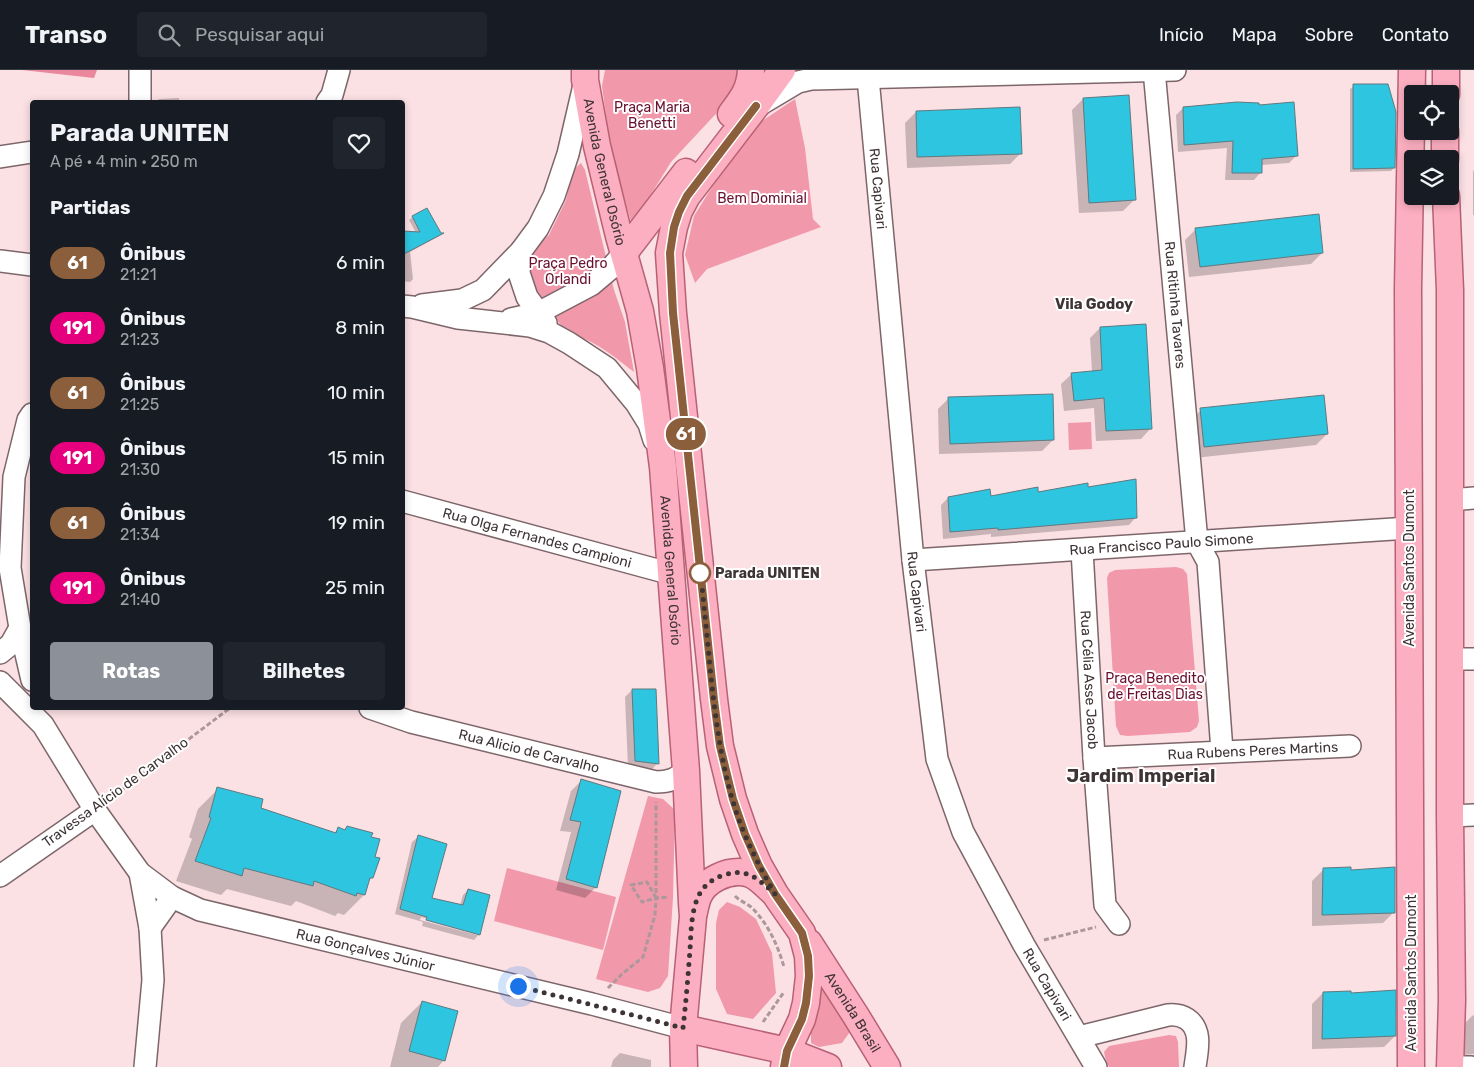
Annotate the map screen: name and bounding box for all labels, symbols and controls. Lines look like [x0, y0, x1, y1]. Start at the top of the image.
search box [137, 12, 487, 57]
text: Transo [25, 21, 107, 49]
icon: search [155, 21, 183, 49]
text: Pesquisar aqui [195, 23, 324, 46]
text: Início [1159, 24, 1204, 46]
text: Mapa [1232, 24, 1277, 46]
text: Sobre [1305, 24, 1354, 46]
text: Contato [1382, 24, 1449, 46]
map controls [1404, 85, 1459, 205]
button: locate [1404, 85, 1459, 140]
street label: Avenida General Osório [579, 97, 629, 248]
park label: Praça Maria Benetti [614, 99, 690, 132]
button: heart [333, 117, 385, 169]
text: Parada UNITEN [50, 119, 230, 147]
street label: Rua Capivari [866, 147, 890, 230]
button: layers [1404, 150, 1459, 205]
text: A pé · 4 min · 250 m [50, 152, 198, 171]
park label: Bem Dominial [717, 190, 807, 207]
text: Partidas [50, 196, 130, 219]
street label: Rua Ritinha Tavares [1161, 241, 1189, 370]
text: Ônibus [120, 242, 186, 265]
text: 6 min [336, 251, 385, 274]
text: 61 [67, 252, 88, 274]
park label: Praça Pedro Orlandi [528, 255, 608, 288]
text: 21:21 [120, 265, 157, 284]
district label: Vila Godoy [1055, 295, 1133, 313]
text: Ônibus [120, 307, 186, 330]
text: 8 min [335, 316, 385, 339]
text: 191 [63, 317, 92, 339]
text: 21:23 [120, 330, 159, 349]
text: Ônibus [120, 372, 186, 395]
text: 10 min [327, 381, 385, 404]
text: 61 [67, 382, 88, 404]
text: 21:25 [120, 395, 159, 414]
line badge: 61 [664, 418, 708, 450]
text: 61 [676, 423, 696, 445]
text: Ônibus [120, 437, 186, 460]
text: 15 min [328, 446, 385, 469]
text: 191 [63, 447, 92, 469]
text: 21:30 [120, 460, 160, 479]
street label: Avenida Santos Dumont [1401, 489, 1418, 646]
street label: Avenida General Osório [656, 495, 684, 646]
text: Ônibus [120, 502, 186, 525]
street label: Rua Olga Fernandes Campioni [441, 504, 633, 572]
text: 19 min [328, 511, 385, 534]
text: 61 [67, 512, 88, 534]
text: 21:34 [120, 525, 160, 544]
street label: Rua Francisco Paulo Simone [1069, 530, 1254, 559]
street label: Rua Capivari [903, 550, 930, 633]
marker: Parada UNITEN [689, 562, 711, 584]
place label: Parada UNITEN [715, 565, 820, 582]
text: Ônibus [120, 567, 186, 590]
text: 25 min [325, 576, 385, 599]
text: 191 [63, 577, 92, 599]
text: 21:40 [120, 590, 160, 609]
street label: Rua Célia Asse Jacob [1076, 610, 1101, 750]
button: Rotas [50, 642, 213, 700]
button: Bilhetes [223, 642, 385, 700]
park label: Praça Benedito de Freitas Dias [1105, 670, 1205, 703]
street label: Rua Alicio de Carvalho [457, 726, 601, 777]
street label: Travessa Alício de Carvalho [39, 734, 192, 851]
street label: Rua Rubens Peres Martins [1167, 739, 1338, 764]
district label: Jardim Imperial [1067, 764, 1215, 787]
street label: Avenida Santos Dumont [1403, 894, 1420, 1051]
street label: Rua Gonçalves Júnior [294, 925, 437, 975]
street label: Rua Capivari [1019, 945, 1075, 1024]
street label: Avenida Brasil [821, 969, 884, 1056]
your location [506, 974, 531, 999]

